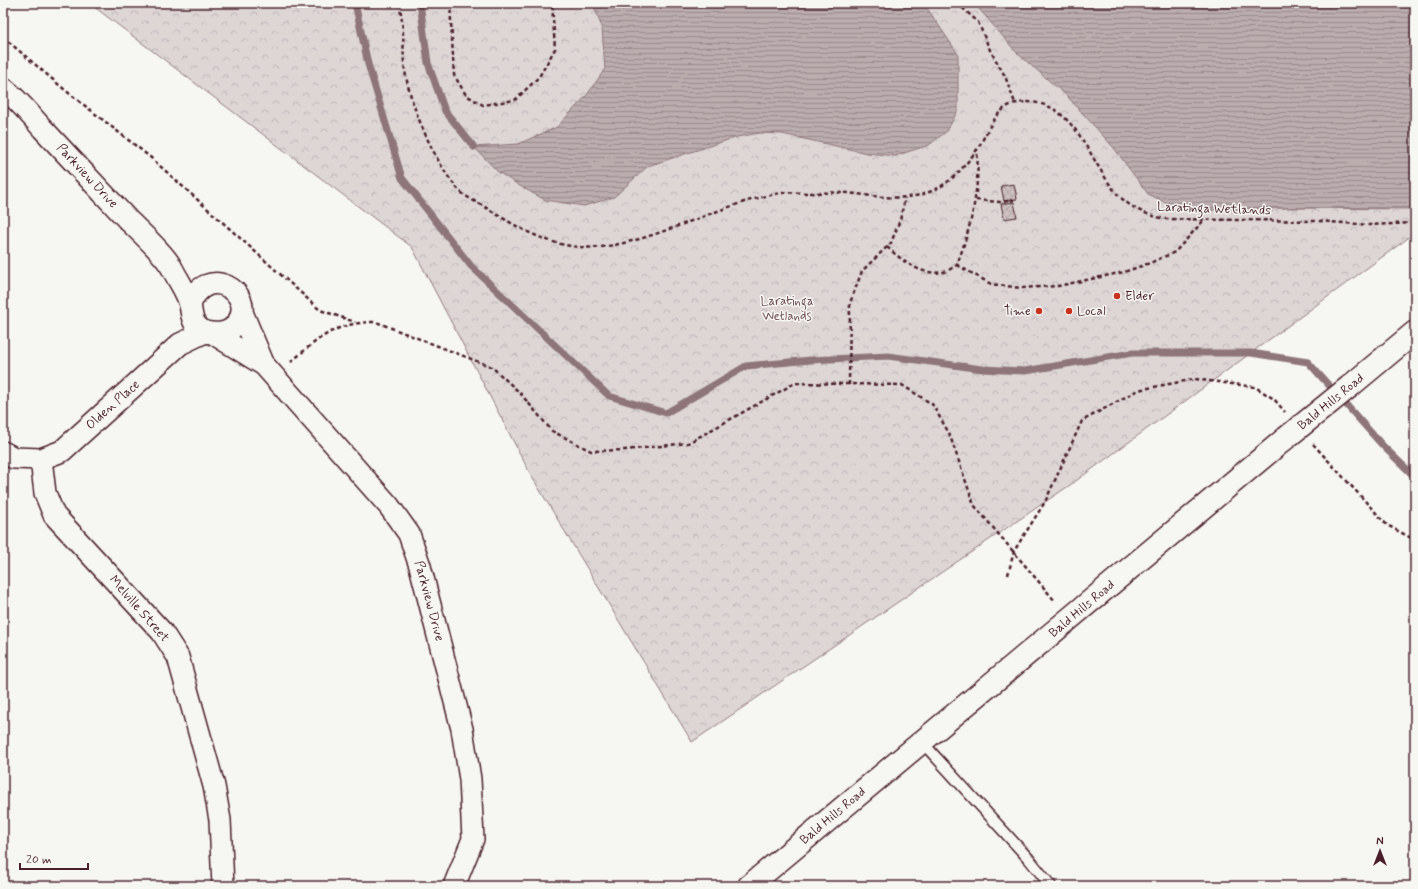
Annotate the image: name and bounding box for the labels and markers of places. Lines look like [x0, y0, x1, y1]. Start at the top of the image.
place label: Elder [1125, 288, 1155, 305]
marker: Elder [1112, 291, 1122, 301]
place label: Time [1004, 303, 1031, 320]
place label: Local [1077, 303, 1106, 320]
marker: Time [1034, 306, 1044, 316]
marker: Local [1064, 306, 1074, 316]

